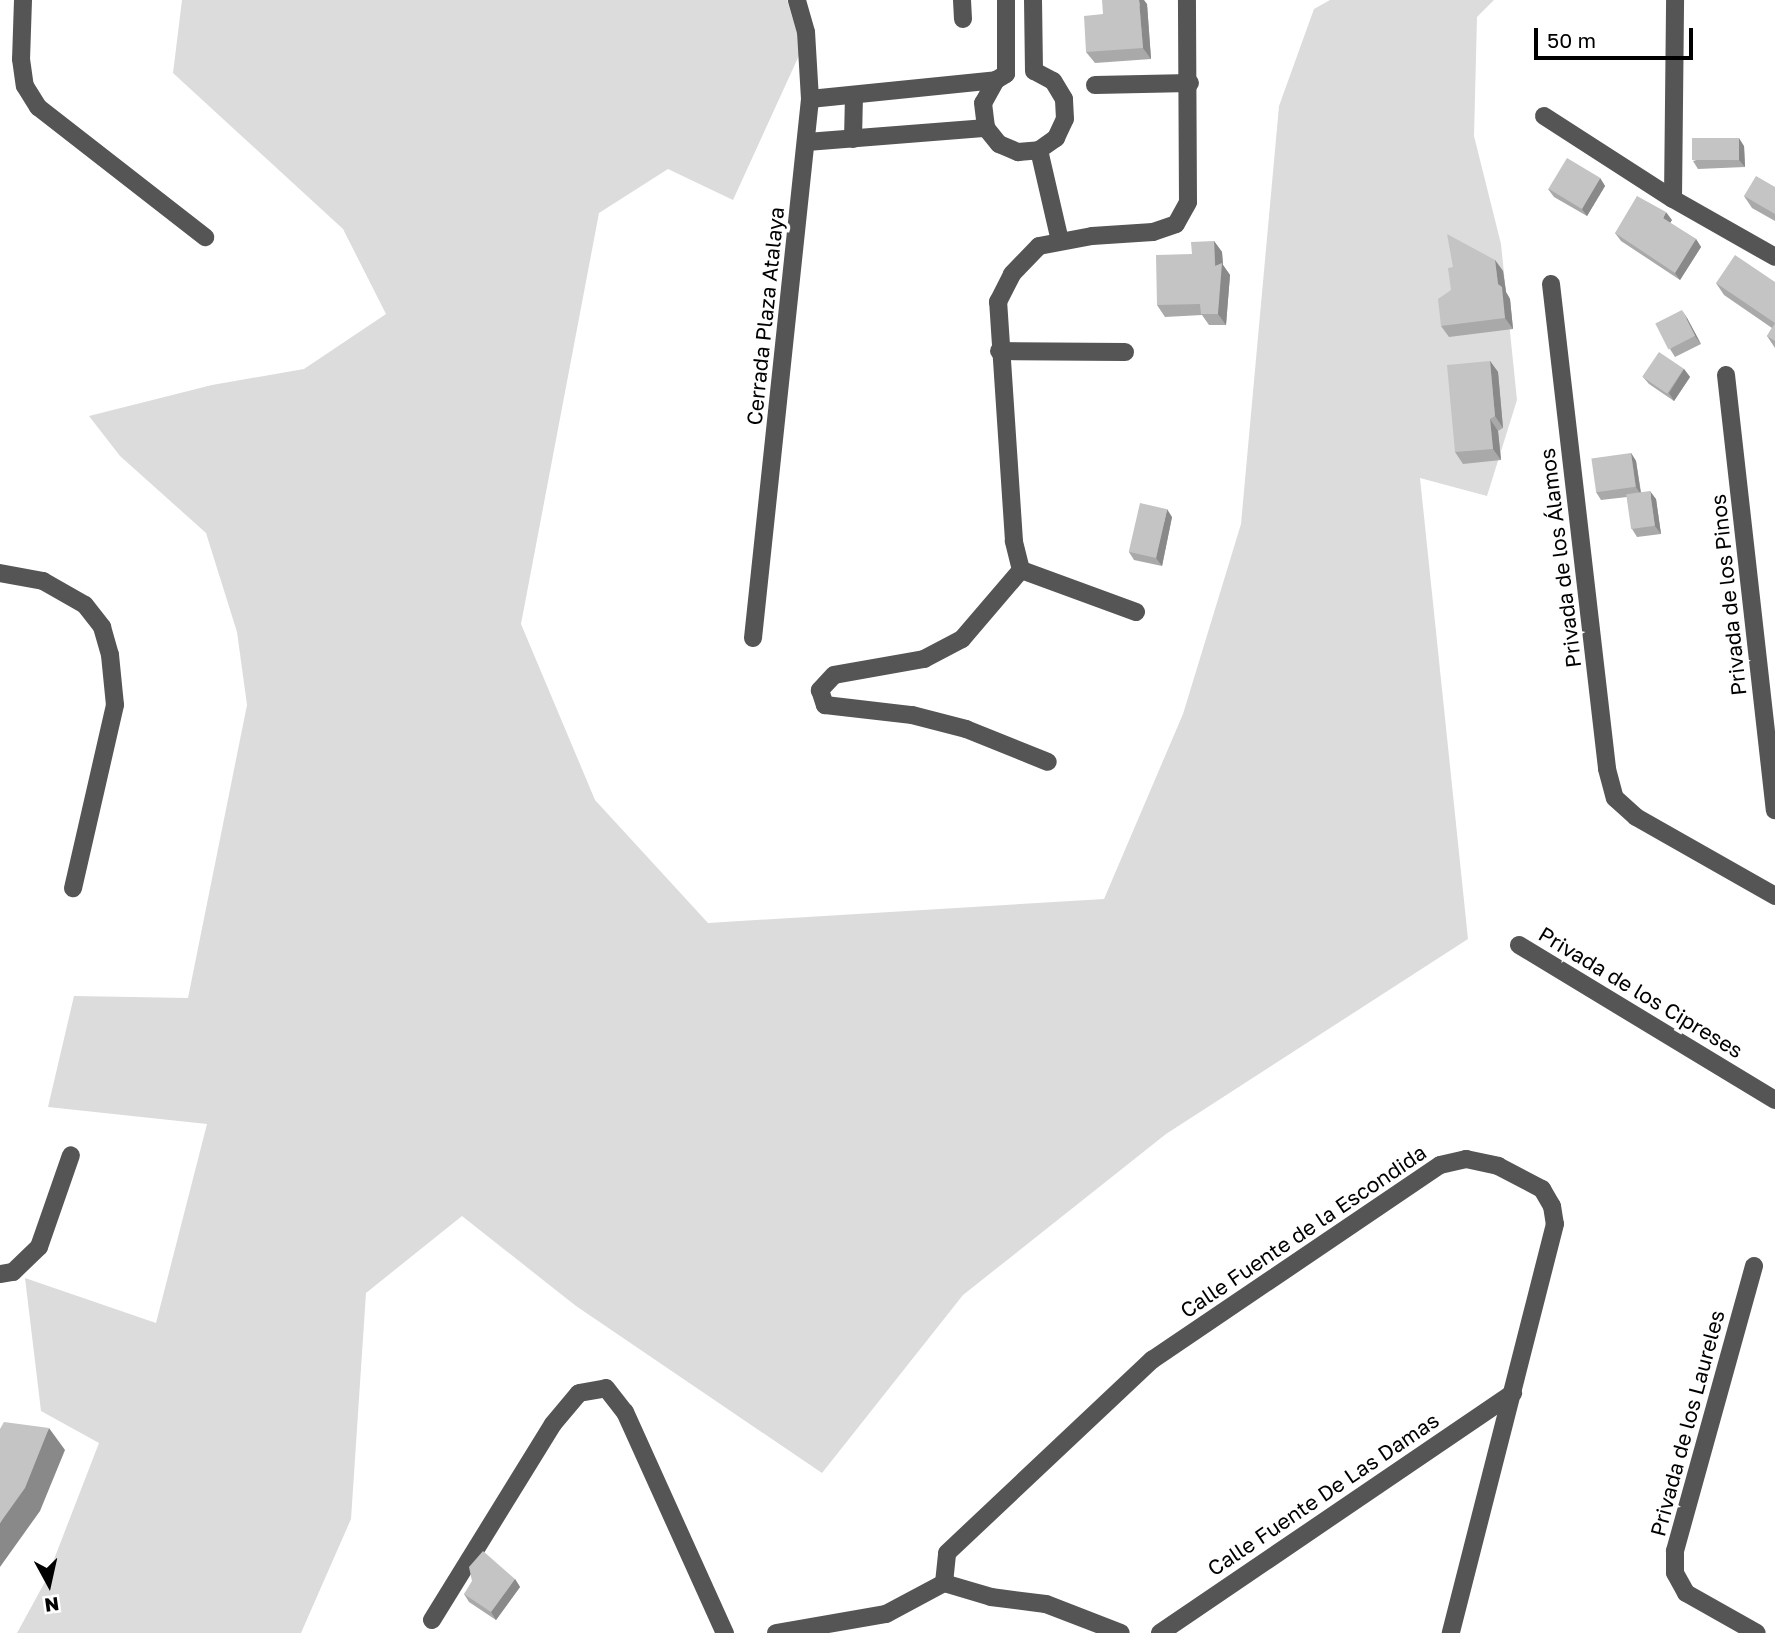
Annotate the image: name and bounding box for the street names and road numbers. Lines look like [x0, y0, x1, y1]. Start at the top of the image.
street label: Cerrada Plaza Atalaya [741, 206, 789, 426]
street label: Privada de los Álamos [1534, 447, 1586, 669]
street label: Privada de los Pinos [1705, 493, 1751, 697]
street label: Privada de los Cipreses [1534, 921, 1748, 1063]
street label: Calle Fuente de la Escondida [1175, 1139, 1431, 1323]
street label: Privada de los Laureles [1645, 1307, 1729, 1539]
street label: Calle Fuente De Las Damas [1203, 1407, 1443, 1581]

